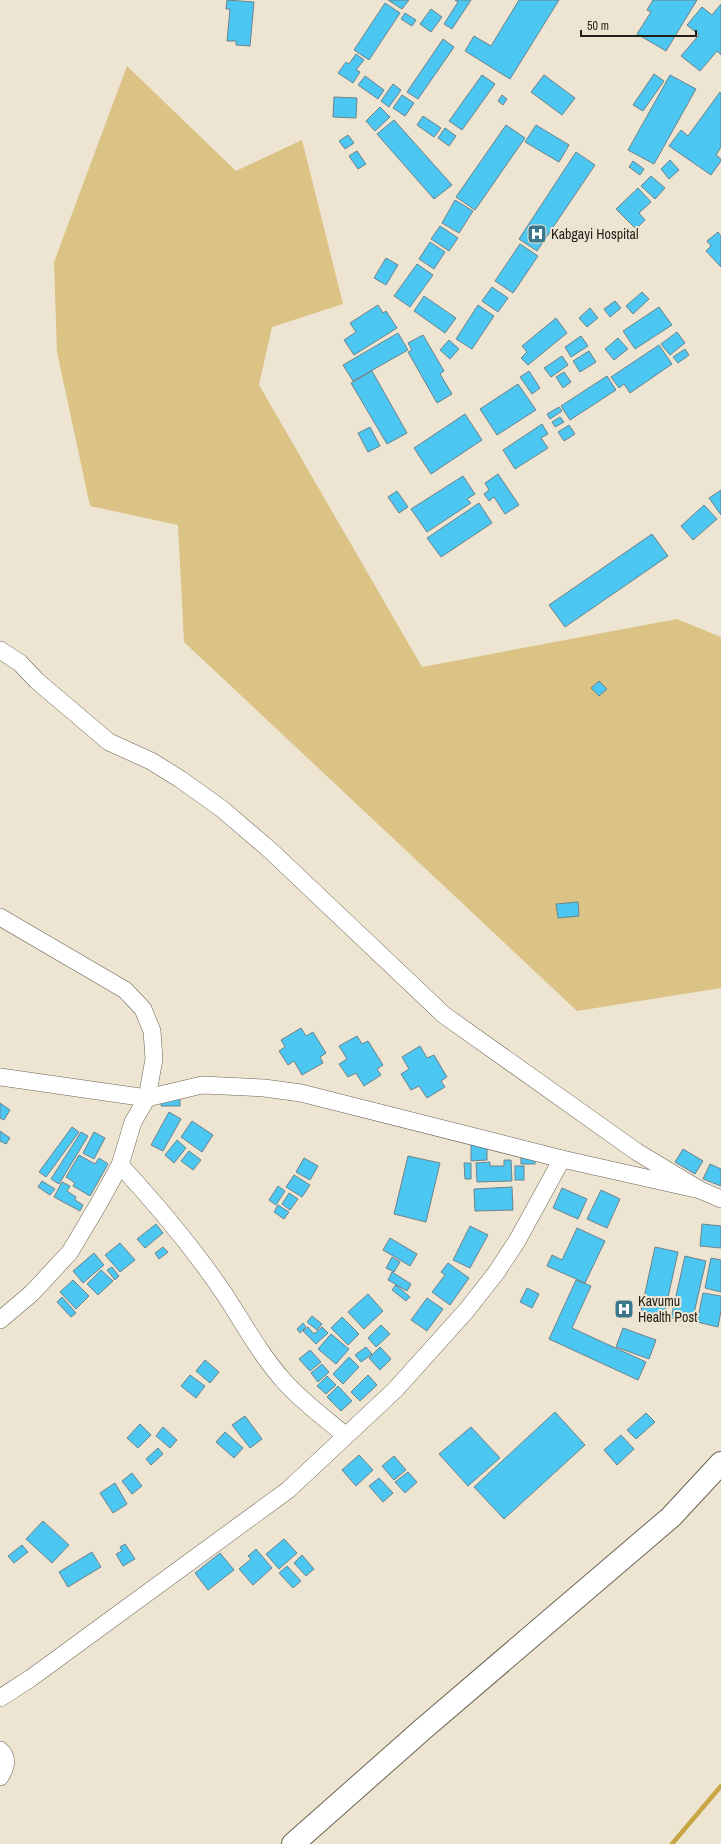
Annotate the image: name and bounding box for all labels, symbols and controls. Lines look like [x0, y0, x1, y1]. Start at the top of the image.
scale bar [581, 12, 696, 38]
text: 50 m [587, 18, 609, 34]
hospital icon: Kabgayi Hospital [526, 223, 548, 245]
place label: Kabgayi Hospital [551, 225, 638, 243]
place label: Kavumu Health Post [638, 1292, 697, 1326]
hospital icon: Kavumu Health Post [613, 1298, 635, 1320]

